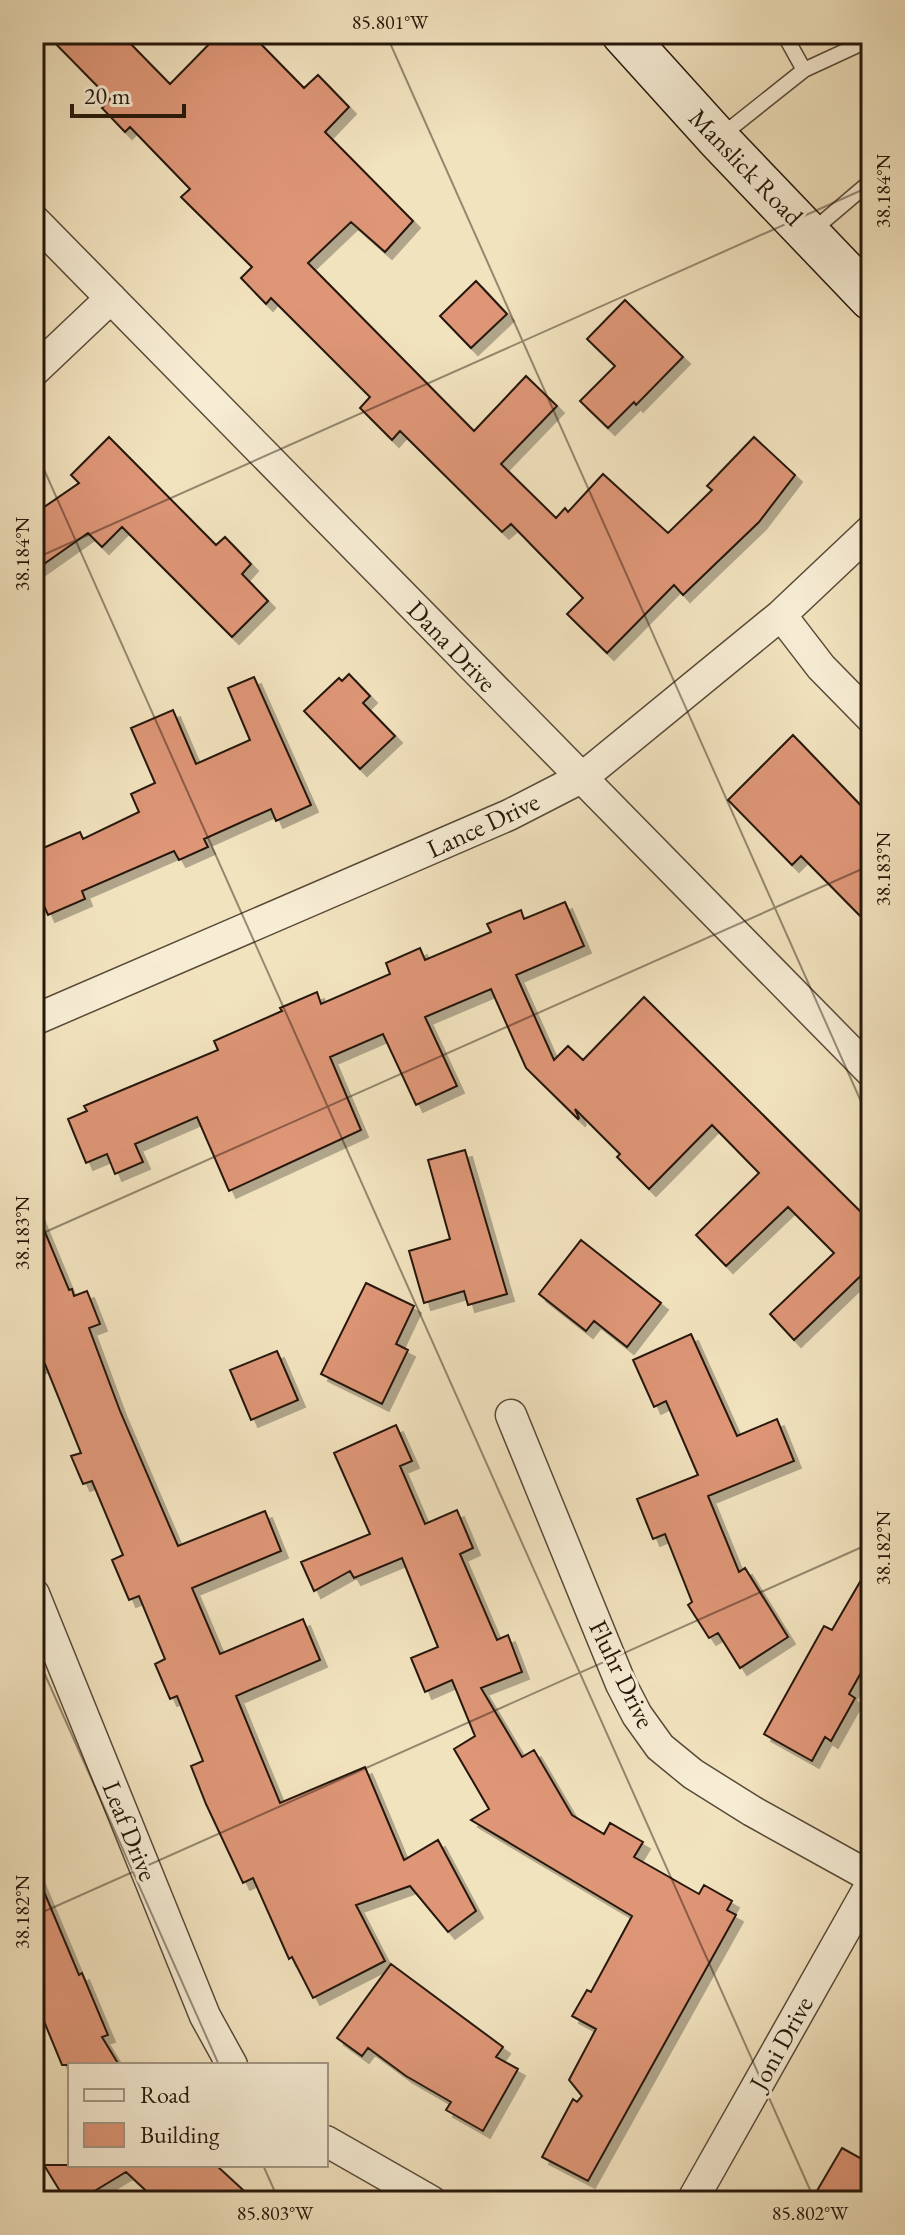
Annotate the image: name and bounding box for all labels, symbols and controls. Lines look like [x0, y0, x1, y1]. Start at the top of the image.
text: 85.801°W [352, 9, 429, 35]
scale bar [72, 68, 184, 118]
text: 20 m [84, 80, 131, 111]
street label: Manslick Road [682, 101, 811, 234]
text: 38.184°N [870, 154, 896, 228]
text: 38.184°N [9, 517, 35, 591]
street label: Dana Drive [400, 593, 504, 699]
street label: Lance Drive [421, 784, 545, 866]
text: 38.183°N [870, 832, 896, 906]
text: 38.183°N [9, 1196, 35, 1270]
text: 38.182°N [870, 1511, 896, 1585]
street label: Fluhr Drive [581, 1614, 663, 1734]
street label: Leaf Drive [95, 1776, 165, 1886]
text: 38.182°N [9, 1875, 35, 1949]
street label: Joni Drive [740, 1990, 821, 2098]
legend [68, 2063, 328, 2167]
text: Road [140, 2079, 191, 2110]
text: Building [140, 2119, 220, 2150]
text: 85.803°W [237, 2200, 314, 2226]
text: 85.802°W [772, 2200, 849, 2226]

